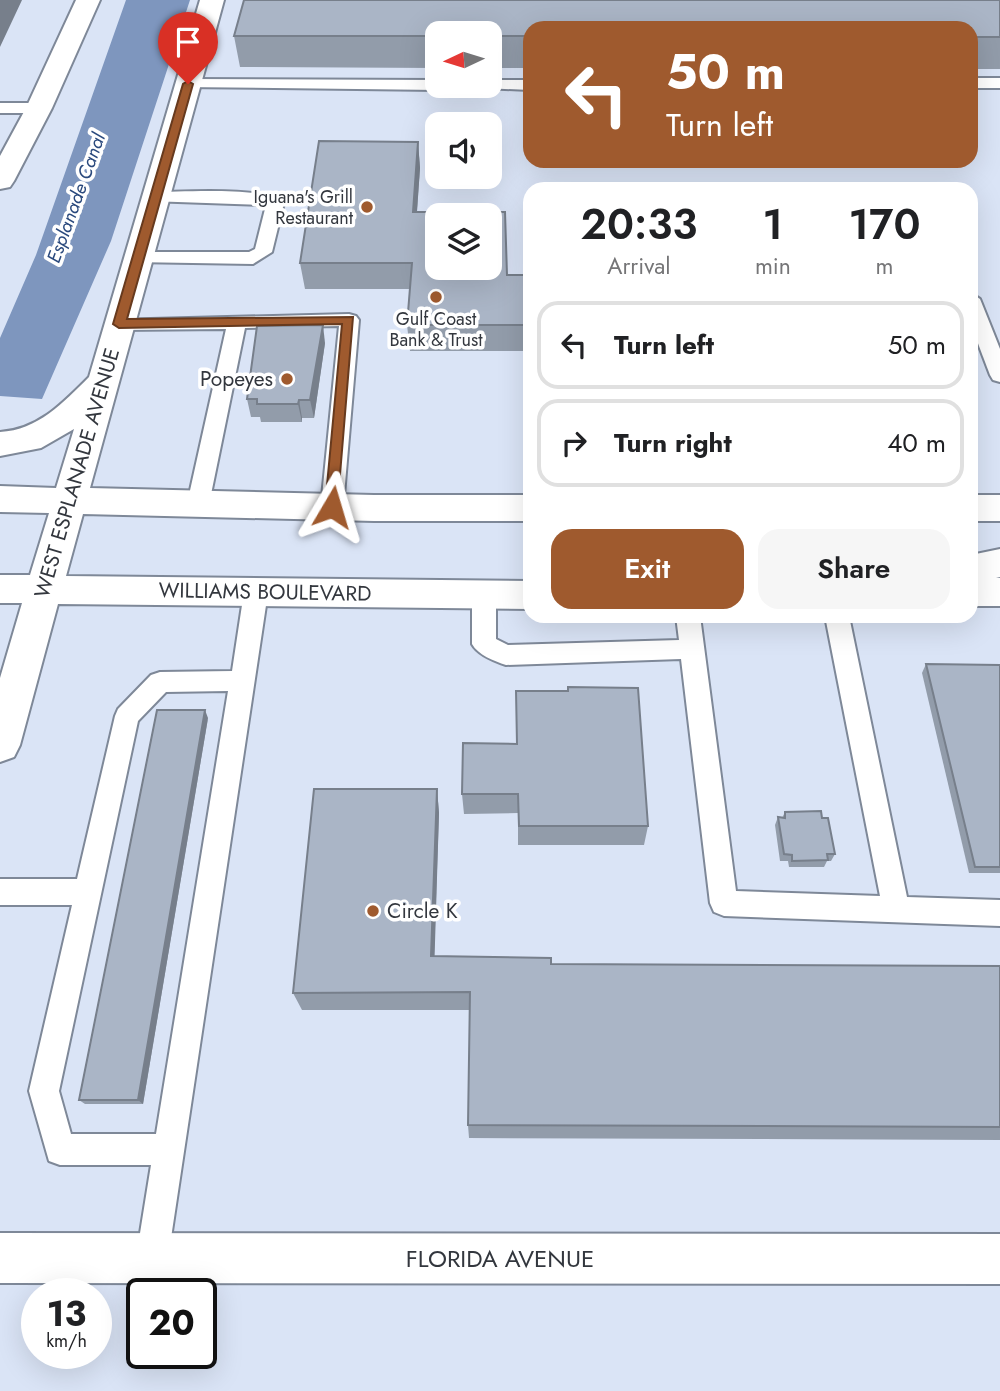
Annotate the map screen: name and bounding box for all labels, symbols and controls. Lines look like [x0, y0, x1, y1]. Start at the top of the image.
pin [158, 12.0, 218, 84]
north arrow [425, 21, 502, 98]
map controls [425, 21, 502, 280]
icon: arrive [169, 23, 207, 61]
text: 50 m [666, 37, 785, 107]
icon: left [551, 49, 642, 140]
text: Turn left [666, 102, 773, 148]
button: sound [425, 112, 502, 189]
water label: Esplanade Canal [40, 129, 112, 267]
place label: Iguana's Grill Restaurant [254, 184, 354, 231]
text: 20:33 [581, 194, 697, 255]
text: 1 [763, 194, 783, 255]
text: 170 [848, 194, 920, 255]
marker: Iguana's Grill Restaurant [359, 199, 375, 215]
button: layers [425, 203, 502, 280]
text: Arrival [607, 249, 671, 283]
text: min [755, 249, 791, 283]
text: m [875, 249, 893, 283]
marker: Gulf Coast Bank & Trust [428, 289, 444, 305]
place label: Gulf Coast Bank & Trust [389, 306, 483, 353]
icon: left [555, 326, 593, 364]
text: Turn left [614, 326, 714, 364]
text: 50 m [888, 326, 946, 364]
street label: WEST ESPLANADE AVENUE [27, 344, 127, 602]
place label: Popeyes [200, 364, 273, 394]
marker: Popeyes [279, 371, 295, 387]
icon: right [555, 424, 593, 462]
text: Turn right [614, 424, 732, 462]
text: 40 m [887, 424, 946, 462]
position arrow [295, 470, 369, 544]
button: Exit [551, 529, 744, 609]
button: Share [758, 529, 950, 609]
street label: WILLIAMS BOULEVARD [158, 575, 372, 609]
place label: Circle K [387, 896, 458, 926]
marker: Circle K [365, 903, 381, 919]
street label: FLORIDA AVENUE [406, 1241, 594, 1276]
speed limit sign: 20 [126, 1278, 217, 1369]
text: 13 [47, 1289, 86, 1339]
text: km/h [46, 1328, 87, 1354]

